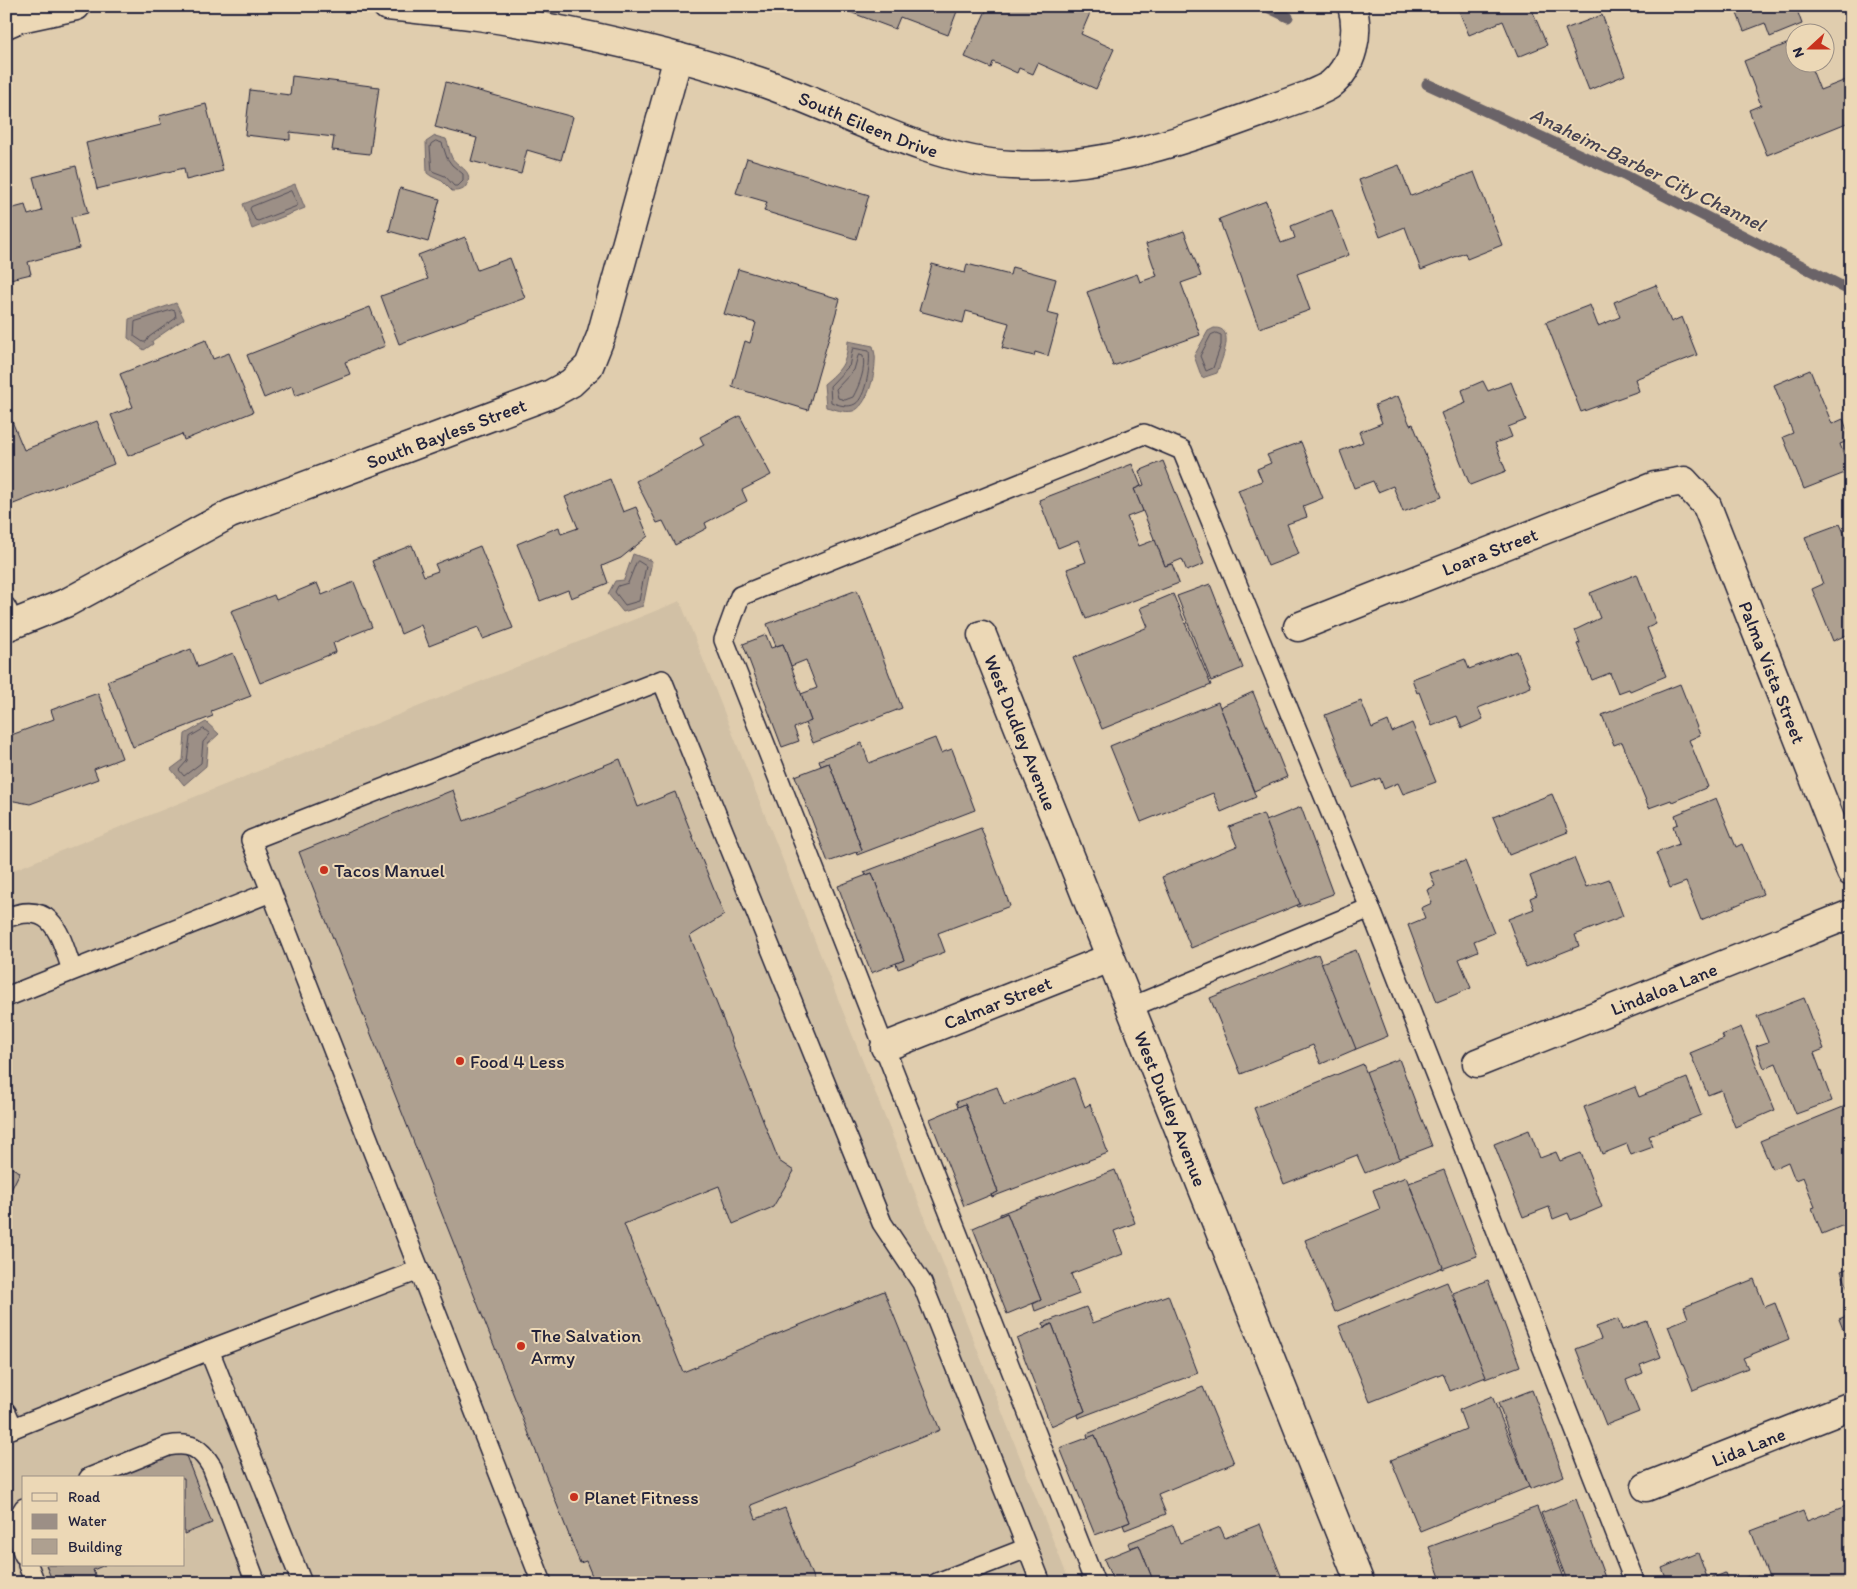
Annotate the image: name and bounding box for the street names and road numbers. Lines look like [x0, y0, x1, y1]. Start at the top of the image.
street label: South Eileen Drive [795, 86, 941, 162]
street label: South Bayless Street [363, 393, 529, 474]
street label: Loara Street [1438, 522, 1541, 581]
street label: Palma Vista Street [1734, 598, 1811, 747]
street label: West Dudley Avenue [980, 651, 1062, 814]
street label: Lindaloa Lane [1607, 957, 1720, 1020]
street label: Calmar Street [940, 971, 1055, 1034]
street label: West Dudley Avenue [1130, 1028, 1212, 1190]
street label: Lida Lane [1708, 1422, 1788, 1471]

